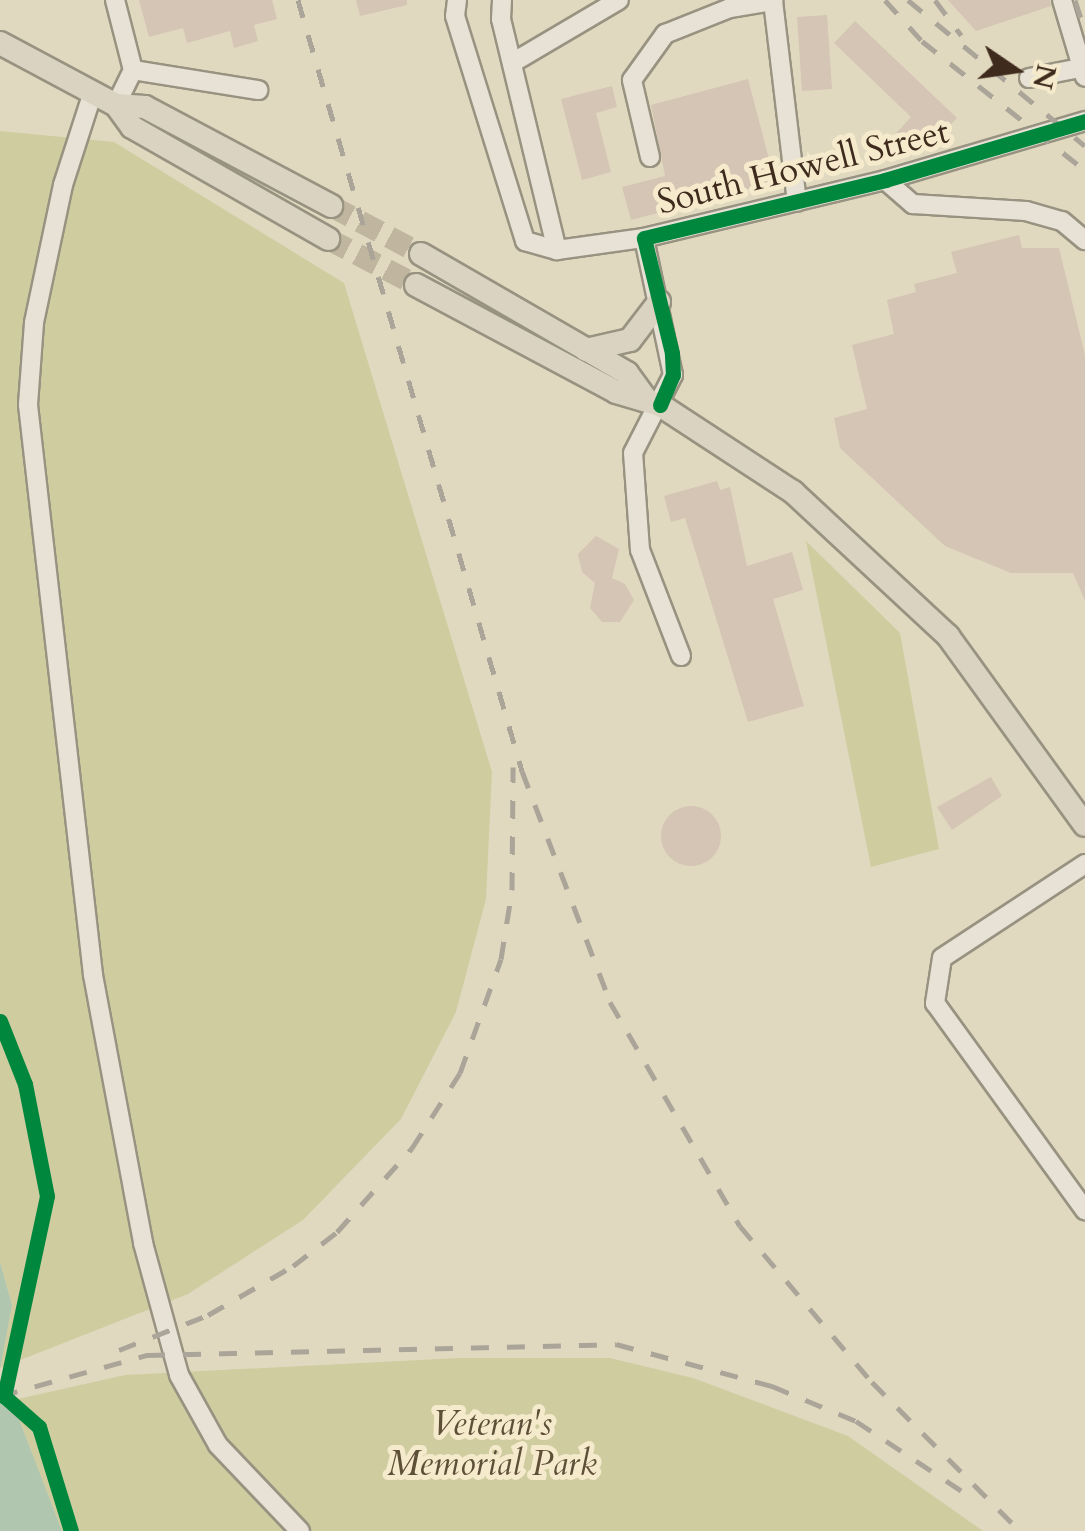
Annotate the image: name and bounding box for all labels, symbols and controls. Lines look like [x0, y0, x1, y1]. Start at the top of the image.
north arrow [965, 20, 1065, 120]
text: N [1023, 61, 1065, 93]
street label: South Howell Street [653, 110, 953, 224]
park label: Veteran's Memorial Park [387, 1403, 597, 1485]

